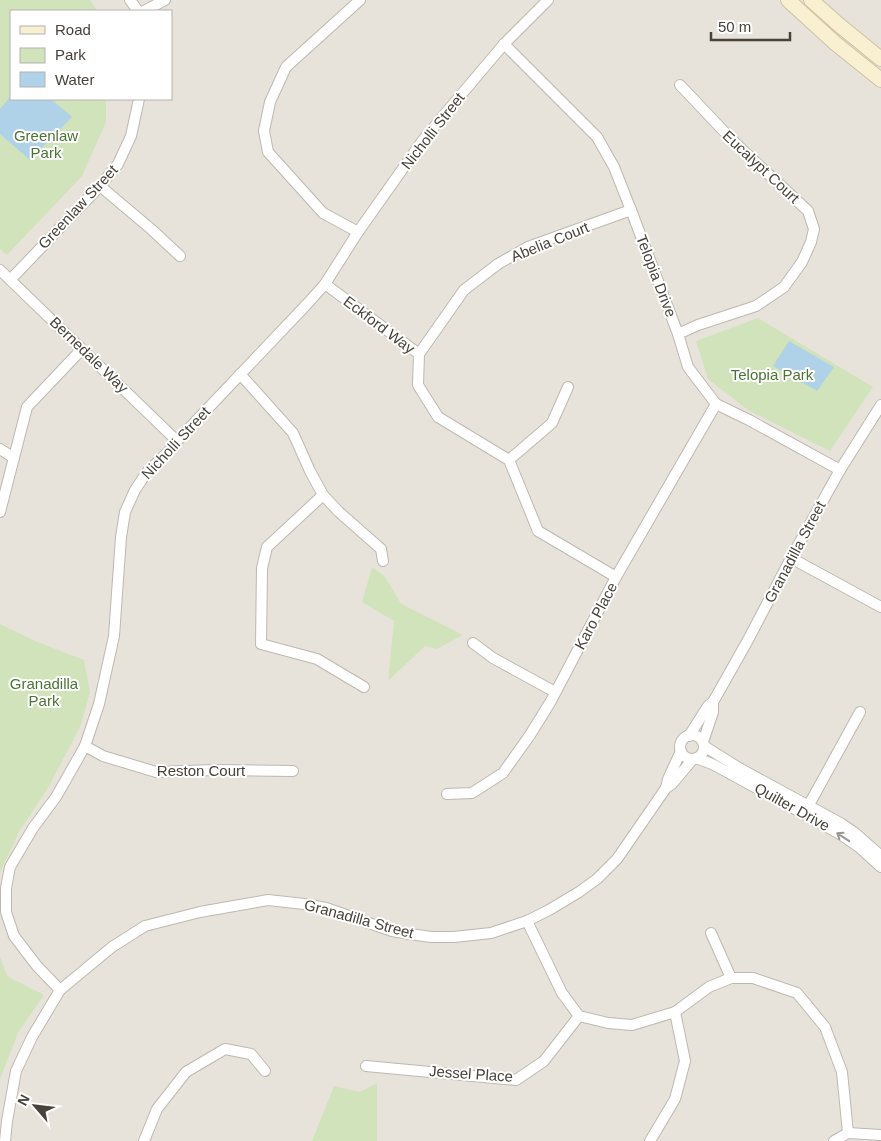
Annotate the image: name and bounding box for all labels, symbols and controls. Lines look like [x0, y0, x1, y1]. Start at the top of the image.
legend [10, 10, 172, 100]
scale bar [711, 10, 790, 42]
text: 50 m [718, 18, 751, 35]
text: Road [55, 21, 91, 38]
text: Park [55, 46, 86, 63]
text: Water [55, 71, 94, 88]
street label: Nicholli Street [397, 88, 468, 172]
park label: Greenlaw Park [14, 127, 78, 161]
street label: Eucalypt Court [720, 127, 804, 207]
street label: Greenlaw Street [34, 161, 121, 252]
street label: Abelia Court [508, 218, 592, 265]
street label: Telopia Drive [633, 232, 680, 319]
street label: Eckford Way [340, 292, 419, 357]
street label: Bernedale Way [47, 313, 132, 397]
park label: Telopia Park [731, 366, 814, 383]
street label: Nicholli Street [138, 402, 214, 482]
street label: Granadilla Street [761, 497, 829, 605]
street label: Karo Place [571, 579, 620, 652]
park label: Granadilla Park [10, 675, 79, 709]
street label: Reston Court [157, 762, 246, 779]
street label: Quilter Drive [752, 779, 833, 834]
one-way arrow [837, 831, 851, 841]
street label: Granadilla Street [303, 896, 416, 942]
street label: Jessel Place [428, 1062, 514, 1085]
north arrow [10, 1081, 60, 1131]
text: N [14, 1092, 33, 1108]

